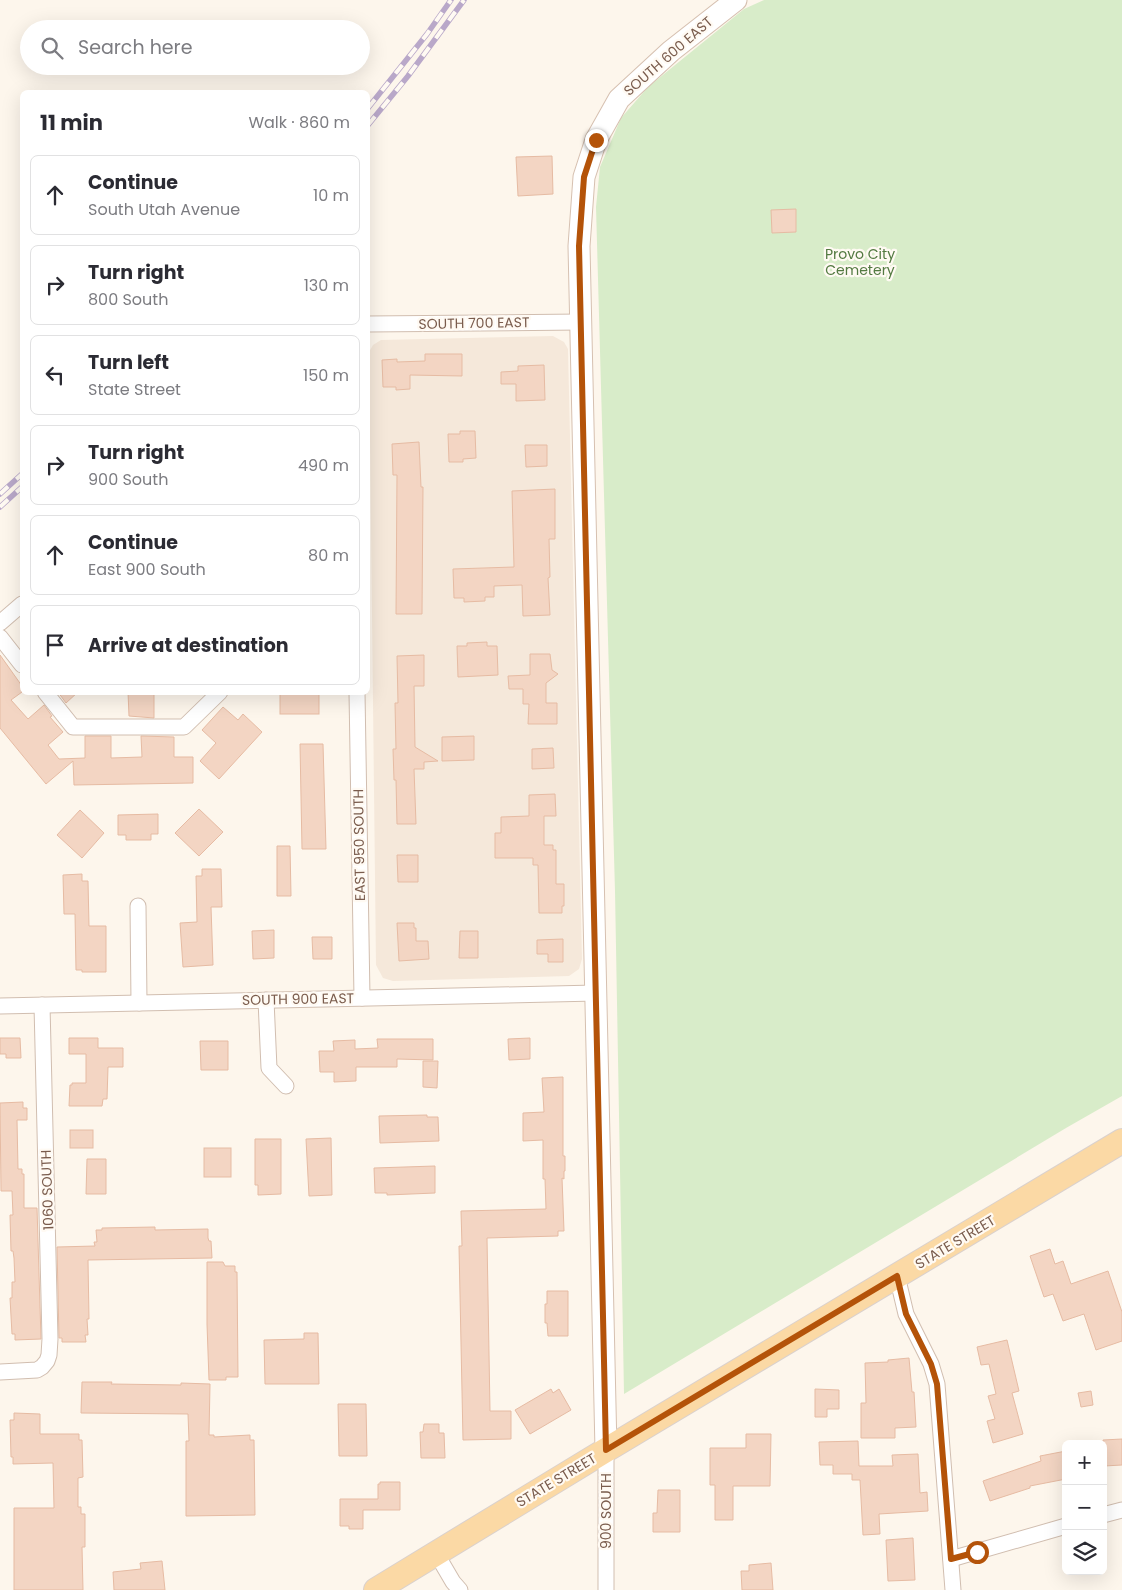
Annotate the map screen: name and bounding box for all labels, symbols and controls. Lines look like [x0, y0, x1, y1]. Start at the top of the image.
street label: SOUTH 600 EAST [619, 11, 717, 100]
search box [20, 20, 370, 75]
icon: search [38, 34, 66, 62]
text: Search here [78, 34, 192, 61]
text: 11 min [40, 108, 103, 137]
text: Walk · 860 m [248, 111, 350, 134]
route end [585, 129, 608, 152]
text: Continue [88, 169, 178, 196]
icon: ahead [41, 181, 69, 209]
text: 10 m [313, 184, 349, 207]
text: South Utah Avenue [88, 198, 240, 221]
park label: Provo City Cemetery [825, 244, 895, 280]
text: Turn right [88, 259, 184, 286]
icon: right [41, 271, 69, 299]
text: 130 m [304, 274, 349, 297]
text: 800 South [88, 288, 168, 311]
street label: SOUTH 700 EAST [418, 312, 530, 334]
text: Turn left [88, 349, 169, 376]
icon: left [41, 361, 69, 389]
text: 150 m [303, 364, 349, 387]
text: State Street [88, 378, 181, 401]
text: Turn right [88, 439, 184, 466]
icon: right [41, 451, 69, 479]
text: 490 m [298, 454, 349, 477]
text: 900 South [88, 468, 168, 491]
text: Continue [88, 529, 178, 556]
icon: ahead [41, 541, 69, 569]
text: 80 m [308, 544, 349, 567]
text: East 900 South [88, 558, 206, 581]
icon: arrive [41, 631, 69, 659]
text: Arrive at destination [88, 632, 289, 659]
street label: EAST 950 SOUTH [348, 789, 370, 901]
street label: SOUTH 900 EAST [242, 988, 355, 1010]
street label: 1060 SOUTH [36, 1149, 58, 1231]
street label: STATE STREET [911, 1210, 999, 1274]
map controls [1062, 1440, 1107, 1575]
button: + [1062, 1440, 1107, 1485]
street label: STATE STREET [512, 1448, 600, 1512]
street label: 900 SOUTH [596, 1473, 616, 1549]
button: − [1062, 1485, 1107, 1530]
button: layers [1062, 1530, 1107, 1575]
route start [966, 1541, 989, 1564]

